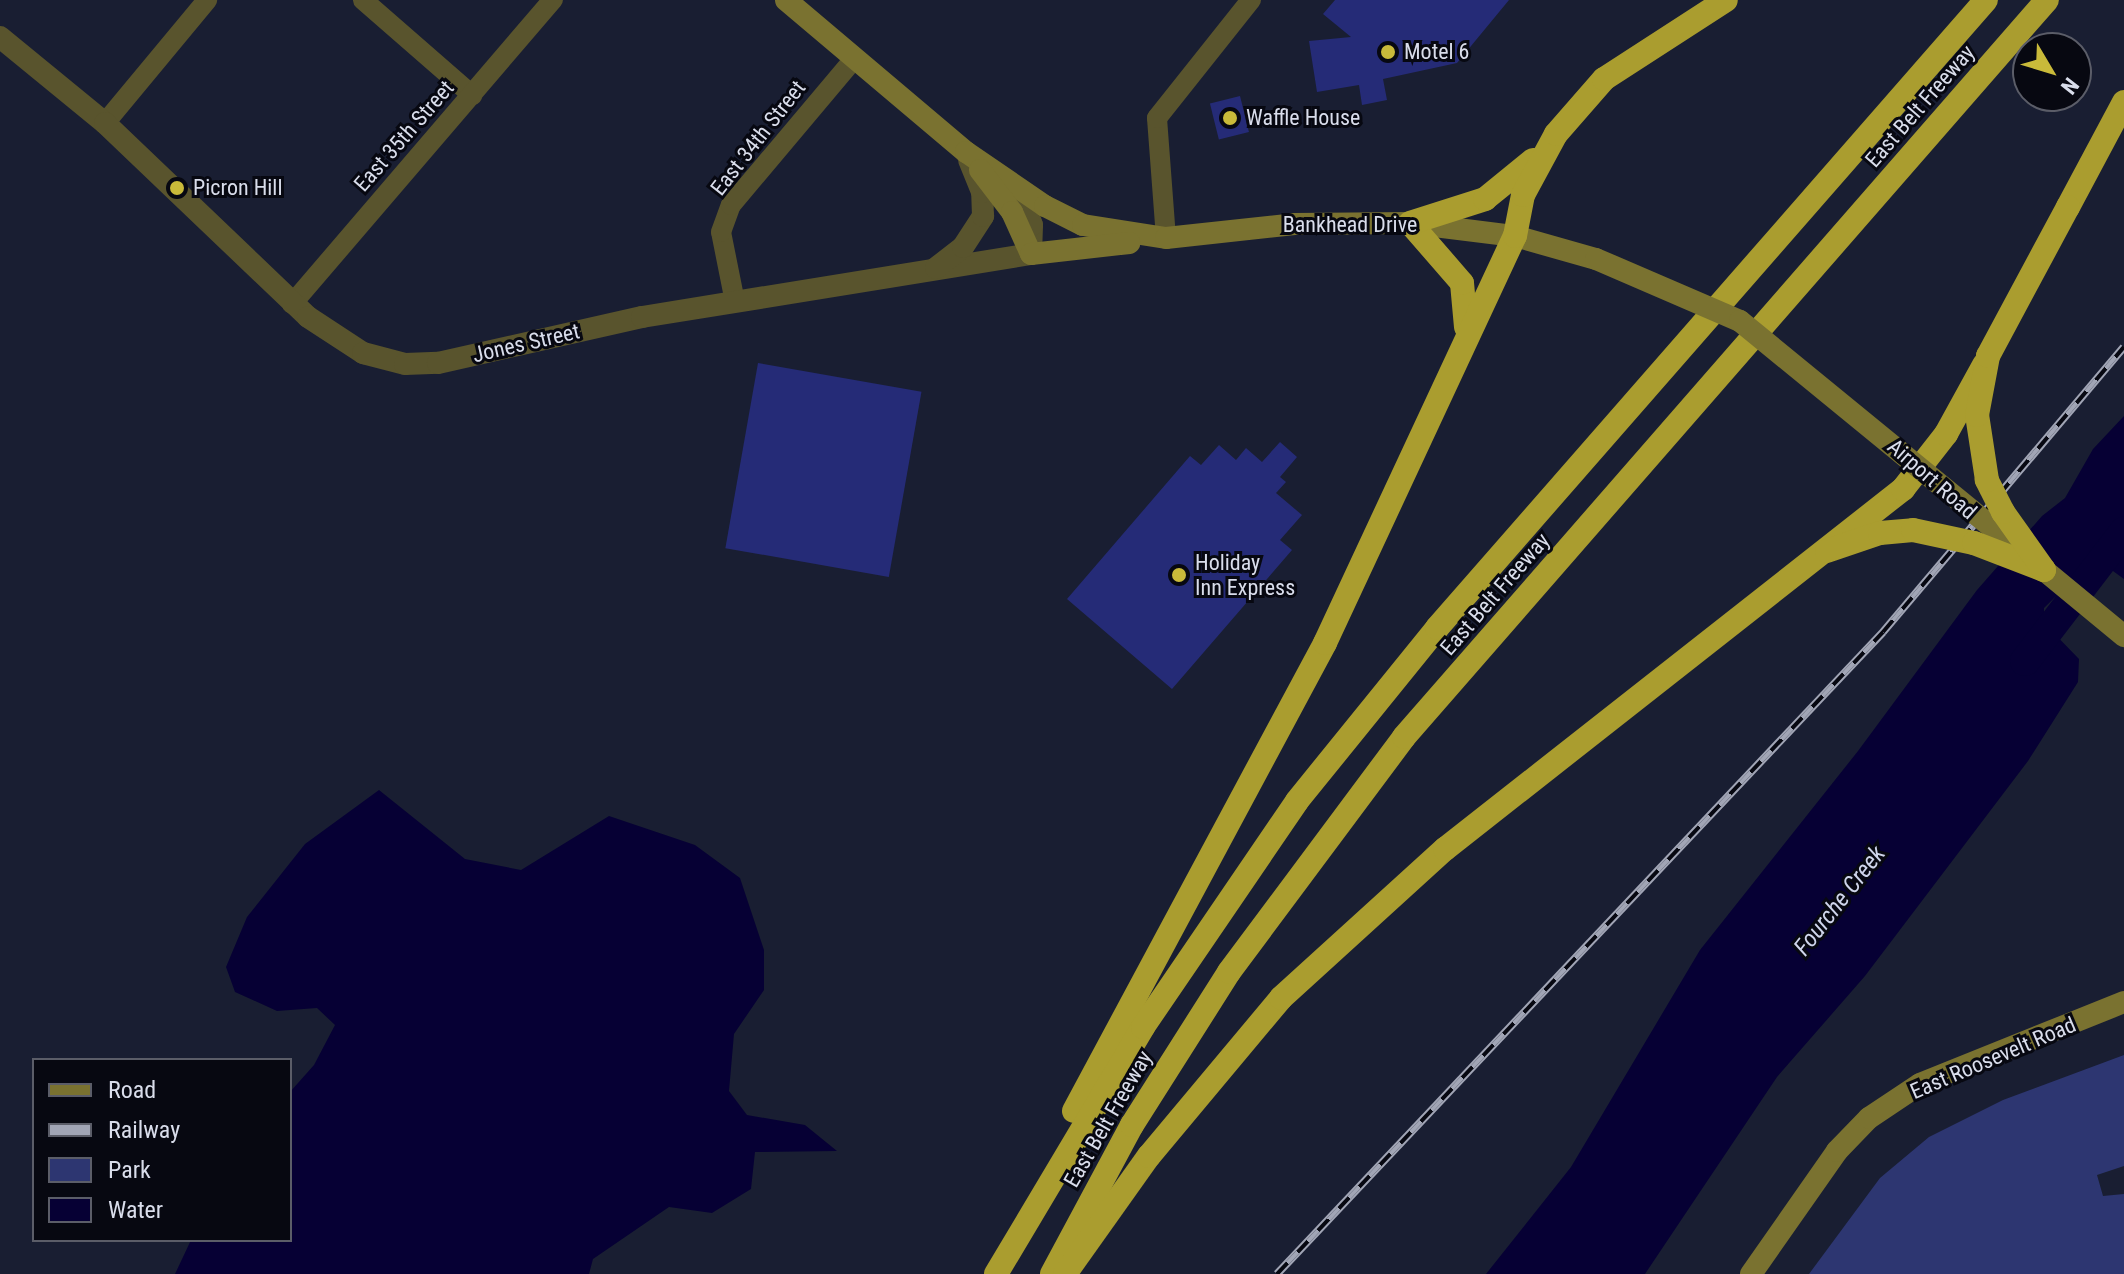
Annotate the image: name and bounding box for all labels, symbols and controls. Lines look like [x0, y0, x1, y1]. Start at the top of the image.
north arrow [2012, 32, 2092, 112]
place label: Motel 6 [1404, 39, 1469, 65]
street label: East Belt Freeway [1860, 40, 1980, 172]
marker: Motel 6 [1379, 43, 1397, 61]
text: N [2056, 73, 2084, 99]
street label: East 35th Street [349, 75, 459, 197]
street label: East 34th Street [705, 75, 811, 201]
place label: Waffle House [1246, 105, 1360, 131]
marker: Waffle House [1221, 109, 1239, 127]
place label: Picron Hill [193, 175, 282, 201]
marker: Picron Hill [168, 179, 186, 197]
street label: Bankhead Drive [1283, 212, 1417, 238]
street label: Jones Street [470, 318, 582, 368]
street label: Airport Road [1882, 433, 1982, 525]
street label: East Belt Freeway [1435, 528, 1555, 660]
place label: Holiday Inn Express [1195, 549, 1295, 600]
marker: Holiday Inn Express [1170, 566, 1188, 584]
water label: Fourche Creek [1788, 840, 1892, 962]
street label: East Roosevelt Road [1906, 1011, 2080, 1105]
street label: East Belt Freeway [1058, 1046, 1158, 1192]
legend [32, 1058, 292, 1242]
text: Road [108, 1076, 156, 1104]
text: Railway [108, 1116, 180, 1144]
text: Park [108, 1156, 151, 1184]
text: Water [108, 1196, 163, 1224]

